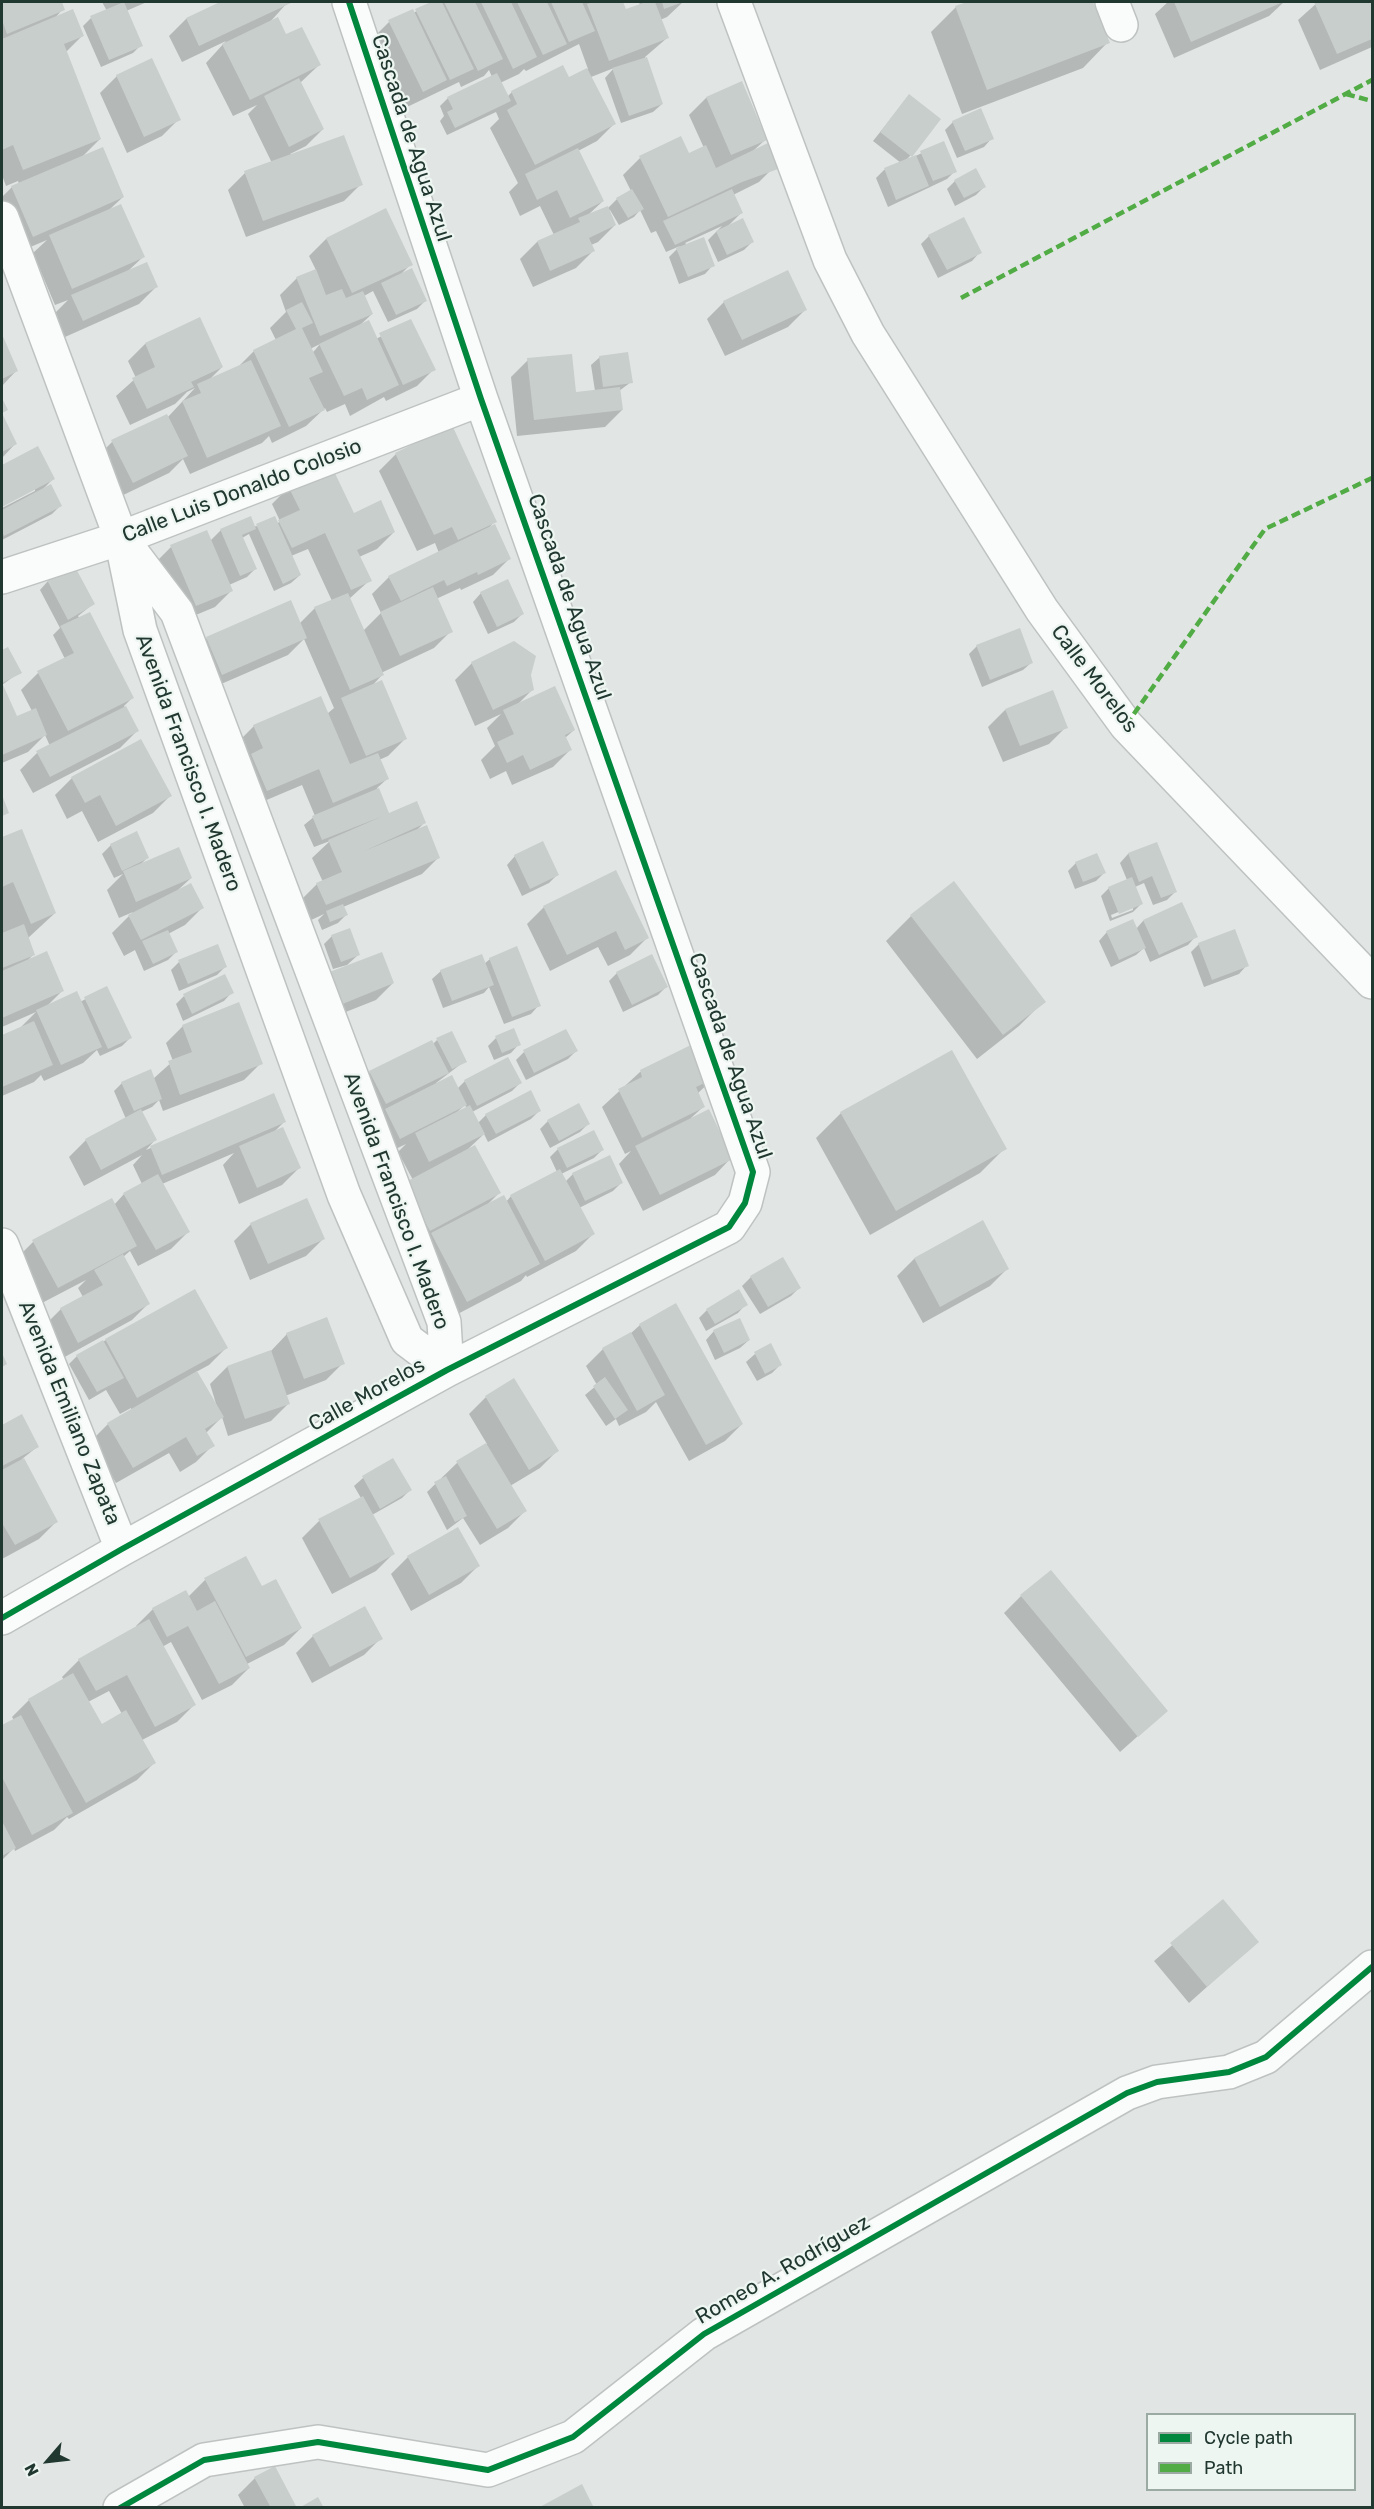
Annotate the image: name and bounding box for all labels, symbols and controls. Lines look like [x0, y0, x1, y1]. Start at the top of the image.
street label: Cascada de Agua Azul [366, 31, 456, 245]
street label: Calle Luis Donaldo Colosio [119, 434, 365, 548]
street label: Cascada de Agua Azul [522, 491, 616, 703]
street label: Calle Morelos [1045, 620, 1143, 738]
street label: Avenida Francisco I. Madero [130, 631, 246, 895]
street label: Cascada de Agua Azul [683, 950, 777, 1162]
street label: Avenida Francisco I. Madero [338, 1069, 454, 1333]
street label: Avenida Emiliano Zapata [12, 1297, 126, 1529]
street label: Calle Morelos [305, 1353, 429, 1437]
street label: Romeo A. Rodríguez [692, 2210, 874, 2330]
legend [1146, 2413, 1356, 2491]
text: Cycle path [1204, 2427, 1293, 2449]
north arrow [18, 2431, 78, 2491]
text: Path [1204, 2457, 1243, 2479]
text: N [21, 2460, 43, 2479]

